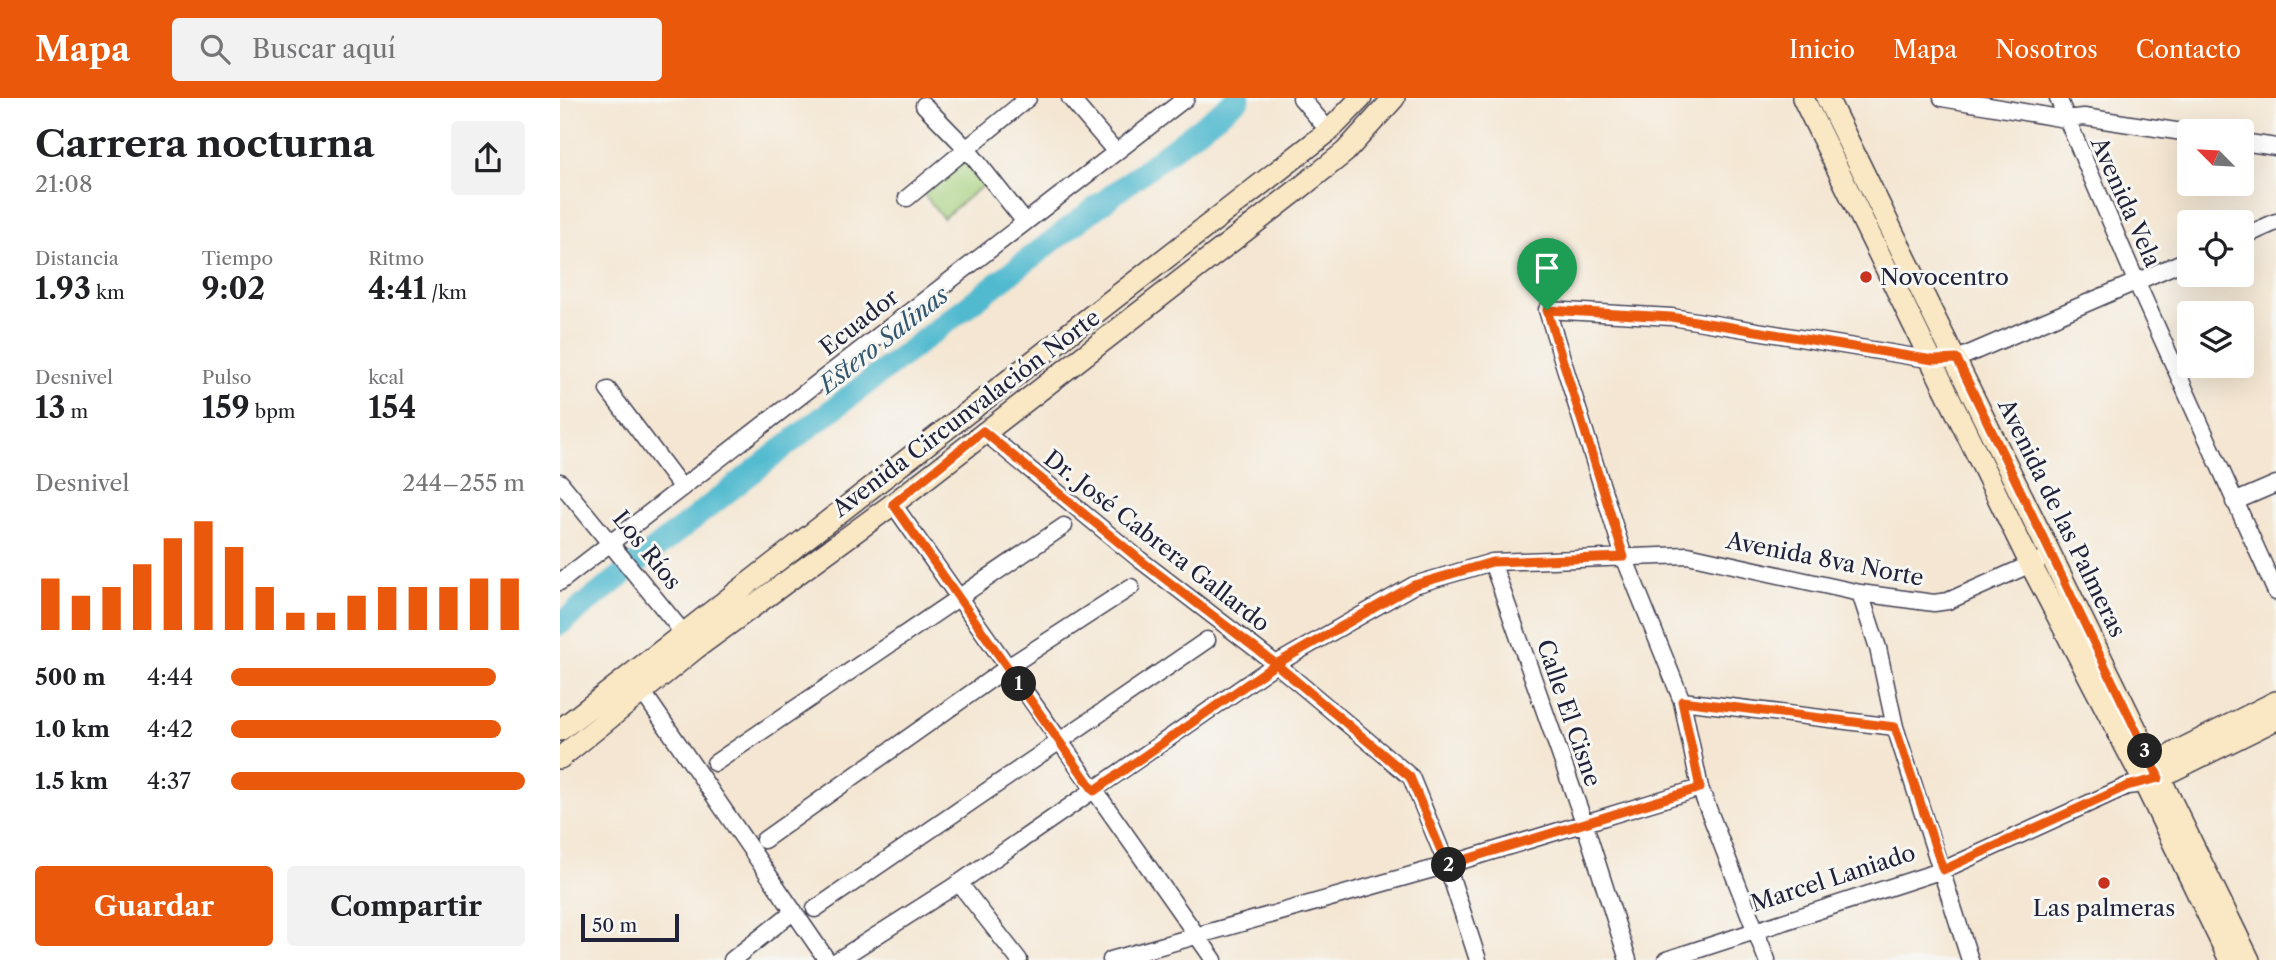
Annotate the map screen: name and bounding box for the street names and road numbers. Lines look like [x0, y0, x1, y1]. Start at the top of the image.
street label: Avenida Vela [2084, 132, 2167, 272]
street label: Ecuador [814, 282, 904, 361]
street label: Avenida Circunvalación Norte [826, 303, 1105, 523]
street label: Avenida de las Palmeras [1992, 393, 2132, 642]
street label: Dr. José Cabrera Gallardo [1039, 444, 1275, 638]
street label: Los Ríos [607, 505, 687, 595]
street label: Avenida 8va Norte [1723, 526, 1926, 592]
street label: Calle El Cisne [1531, 636, 1607, 790]
street label: Marcel Laniado [1747, 838, 1919, 918]

